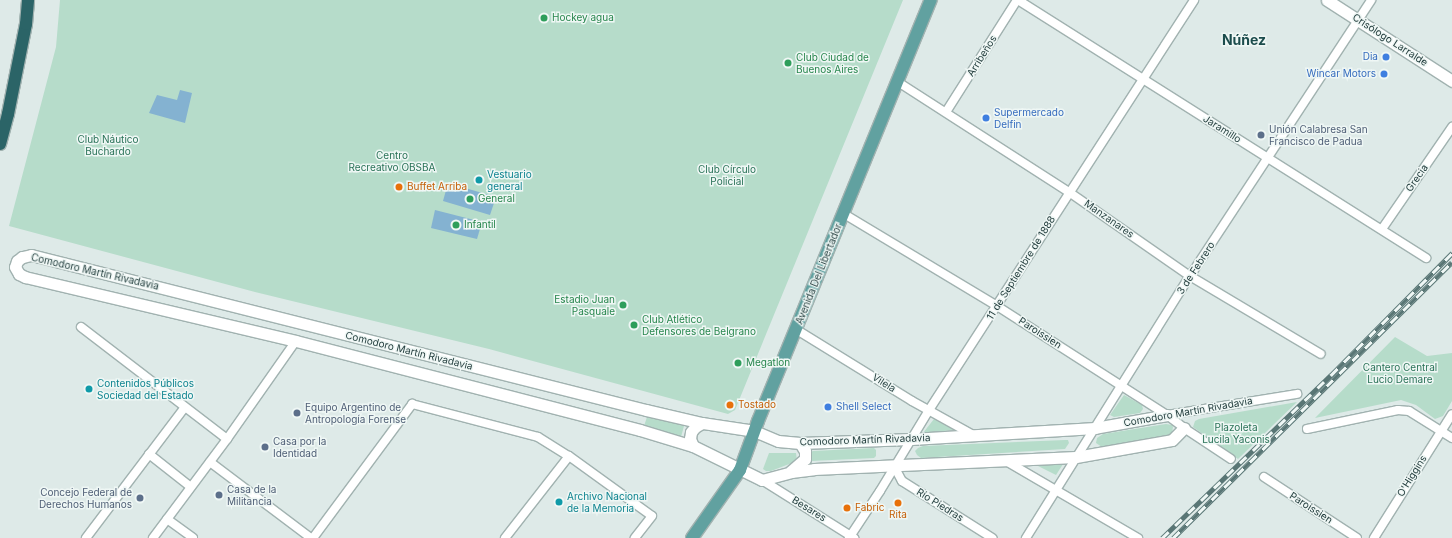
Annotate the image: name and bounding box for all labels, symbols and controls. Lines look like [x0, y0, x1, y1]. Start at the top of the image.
street label: Crisólogo Larralde [1350, 11, 1430, 69]
place label: Hockey agua [552, 12, 614, 24]
marker: Hockey agua [539, 13, 549, 23]
district label: Núñez [1222, 32, 1266, 48]
street label: Arribeños [965, 33, 999, 79]
place label: Club Ciudad de Buenos Aires [796, 51, 869, 74]
place label: Dia [1363, 51, 1378, 63]
marker: Dia [1381, 52, 1391, 62]
marker: Club Ciudad de Buenos Aires [783, 58, 793, 68]
place label: Wincar Motors [1307, 68, 1376, 80]
marker: Wincar Motors [1379, 69, 1389, 79]
place label: Supermercado Delfin [994, 106, 1064, 130]
marker: Supermercado Delfin [981, 113, 991, 123]
street label: Jaramillo [1201, 113, 1243, 145]
place label: Unión Calabresa San Francisco de Padua [1269, 123, 1368, 146]
marker: Unión Calabresa San Francisco de Padua [1256, 130, 1266, 140]
park label: Club Náutico Buchardo [77, 133, 139, 156]
park label: Centro Recreativo OBSBA [349, 149, 435, 172]
street label: Grecia [1403, 162, 1431, 194]
park label: Club Círculo Policial [698, 163, 756, 186]
place label: Vestuario general [487, 168, 532, 192]
marker: Vestuario general [474, 175, 484, 185]
place label: Buffet Arriba [407, 181, 467, 193]
marker: Buffet Arriba [394, 182, 404, 192]
place label: General [478, 193, 515, 205]
marker: General [465, 194, 475, 204]
street label: Manzanares [1082, 197, 1136, 241]
street label: 11 de Septiembre de 1888 [984, 214, 1058, 322]
place label: Infantil [464, 219, 496, 231]
marker: Infantil [451, 220, 461, 230]
street label: Avenida Del Libertador [793, 222, 845, 326]
street label: 3 de Febrero [1175, 239, 1217, 297]
street label: Comodoro Martín Rivadavia [30, 251, 160, 293]
place label: Estadio Juan Pasquale [554, 293, 615, 316]
marker: Estadio Juan Pasquale [618, 300, 628, 310]
place label: Club Atlético Defensores de Belgrano [642, 313, 756, 336]
street label: Paroissien [1016, 315, 1064, 351]
marker: Club Atlético Defensores de Belgrano [629, 320, 639, 330]
street label: Comodoro Martín Rivadavia [344, 329, 474, 373]
place label: Megatlon [746, 357, 790, 369]
marker: Megatlon [733, 358, 743, 368]
park label: Cantero Central Lucio Demare [1363, 361, 1437, 384]
street label: Vilela [870, 371, 898, 395]
place label: Contenidos Públicos Sociedad del Estado [97, 377, 194, 400]
marker: Contenidos Públicos Sociedad del Estado [84, 384, 94, 394]
street label: Comodoro Martín Rivadavia [1123, 395, 1253, 429]
place label: Tostado [738, 399, 776, 411]
marker: Tostado [725, 400, 735, 410]
place label: Equipo Argentino de Antropología Forense [305, 401, 406, 424]
place label: Shell Select [836, 401, 891, 413]
marker: Shell Select [823, 402, 833, 412]
marker: Equipo Argentino de Antropología Forense [292, 408, 302, 418]
park label: Plazoleta Lucila Yaconis [1202, 421, 1270, 444]
street label: Comodoro Martín Rivadavia [799, 432, 931, 448]
place label: Casa por la Identidad [273, 435, 326, 458]
marker: Casa por la Identidad [260, 442, 270, 452]
street label: O'Higgins [1395, 453, 1429, 499]
place label: Casa de la Militancia [227, 483, 276, 506]
place label: Concejo Federal de Derechos Humanos [39, 486, 132, 510]
street label: Río Piedras [914, 486, 966, 524]
marker: Casa de la Militancia [214, 490, 224, 500]
place label: Archivo Nacional de la Memoria [567, 490, 647, 514]
street label: Paroissien [1287, 490, 1335, 526]
marker: Concejo Federal de Derechos Humanos [135, 493, 145, 503]
street label: Besares [790, 494, 828, 524]
marker: Archivo Nacional de la Memoria [554, 497, 564, 507]
marker: Rita [893, 498, 903, 508]
place label: Fabric [855, 502, 884, 514]
marker: Fabric [842, 503, 852, 513]
place label: Rita [889, 509, 907, 521]

